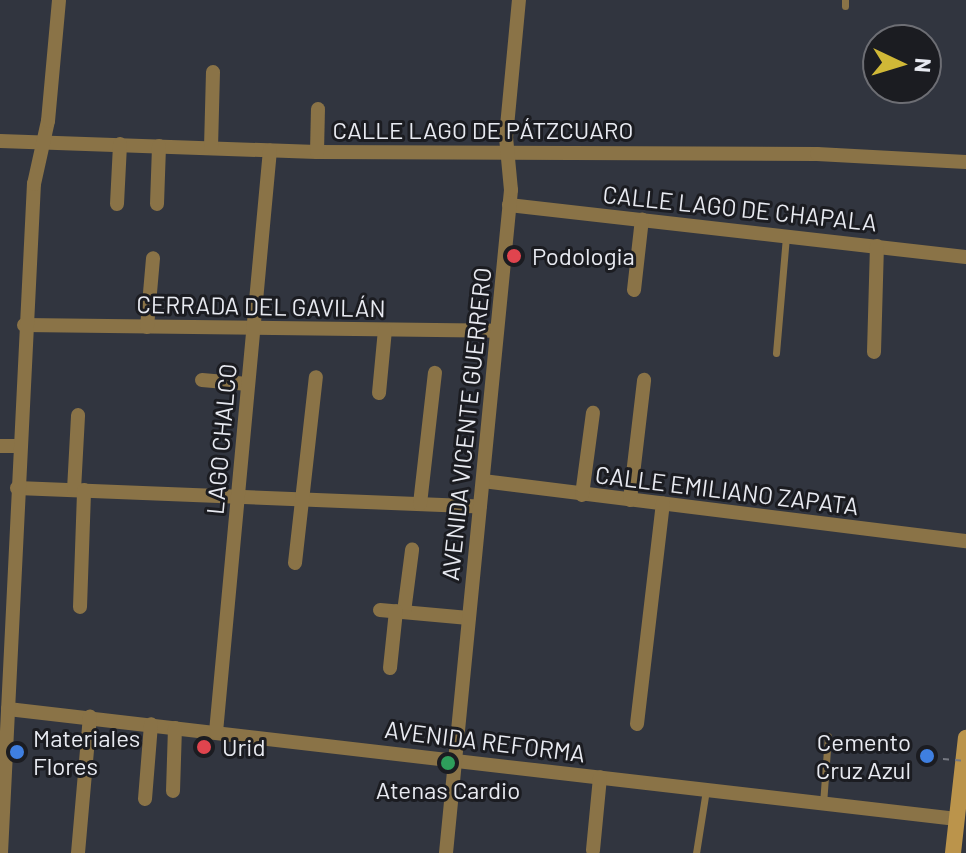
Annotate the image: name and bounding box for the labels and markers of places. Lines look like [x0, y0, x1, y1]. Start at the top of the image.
place label: Podologia [532, 242, 635, 270]
marker: Podologia [503, 245, 525, 267]
place label: Materiales Flores [33, 724, 140, 780]
place label: Cemento Cruz Azul [816, 728, 911, 784]
place label: Urid [222, 733, 266, 761]
marker: Urid [193, 736, 215, 758]
marker: Materiales Flores [8, 743, 26, 761]
marker: Cemento Cruz Azul [918, 747, 936, 765]
marker: Atenas Cardio [439, 754, 457, 772]
place label: Atenas Cardio [376, 776, 520, 804]

